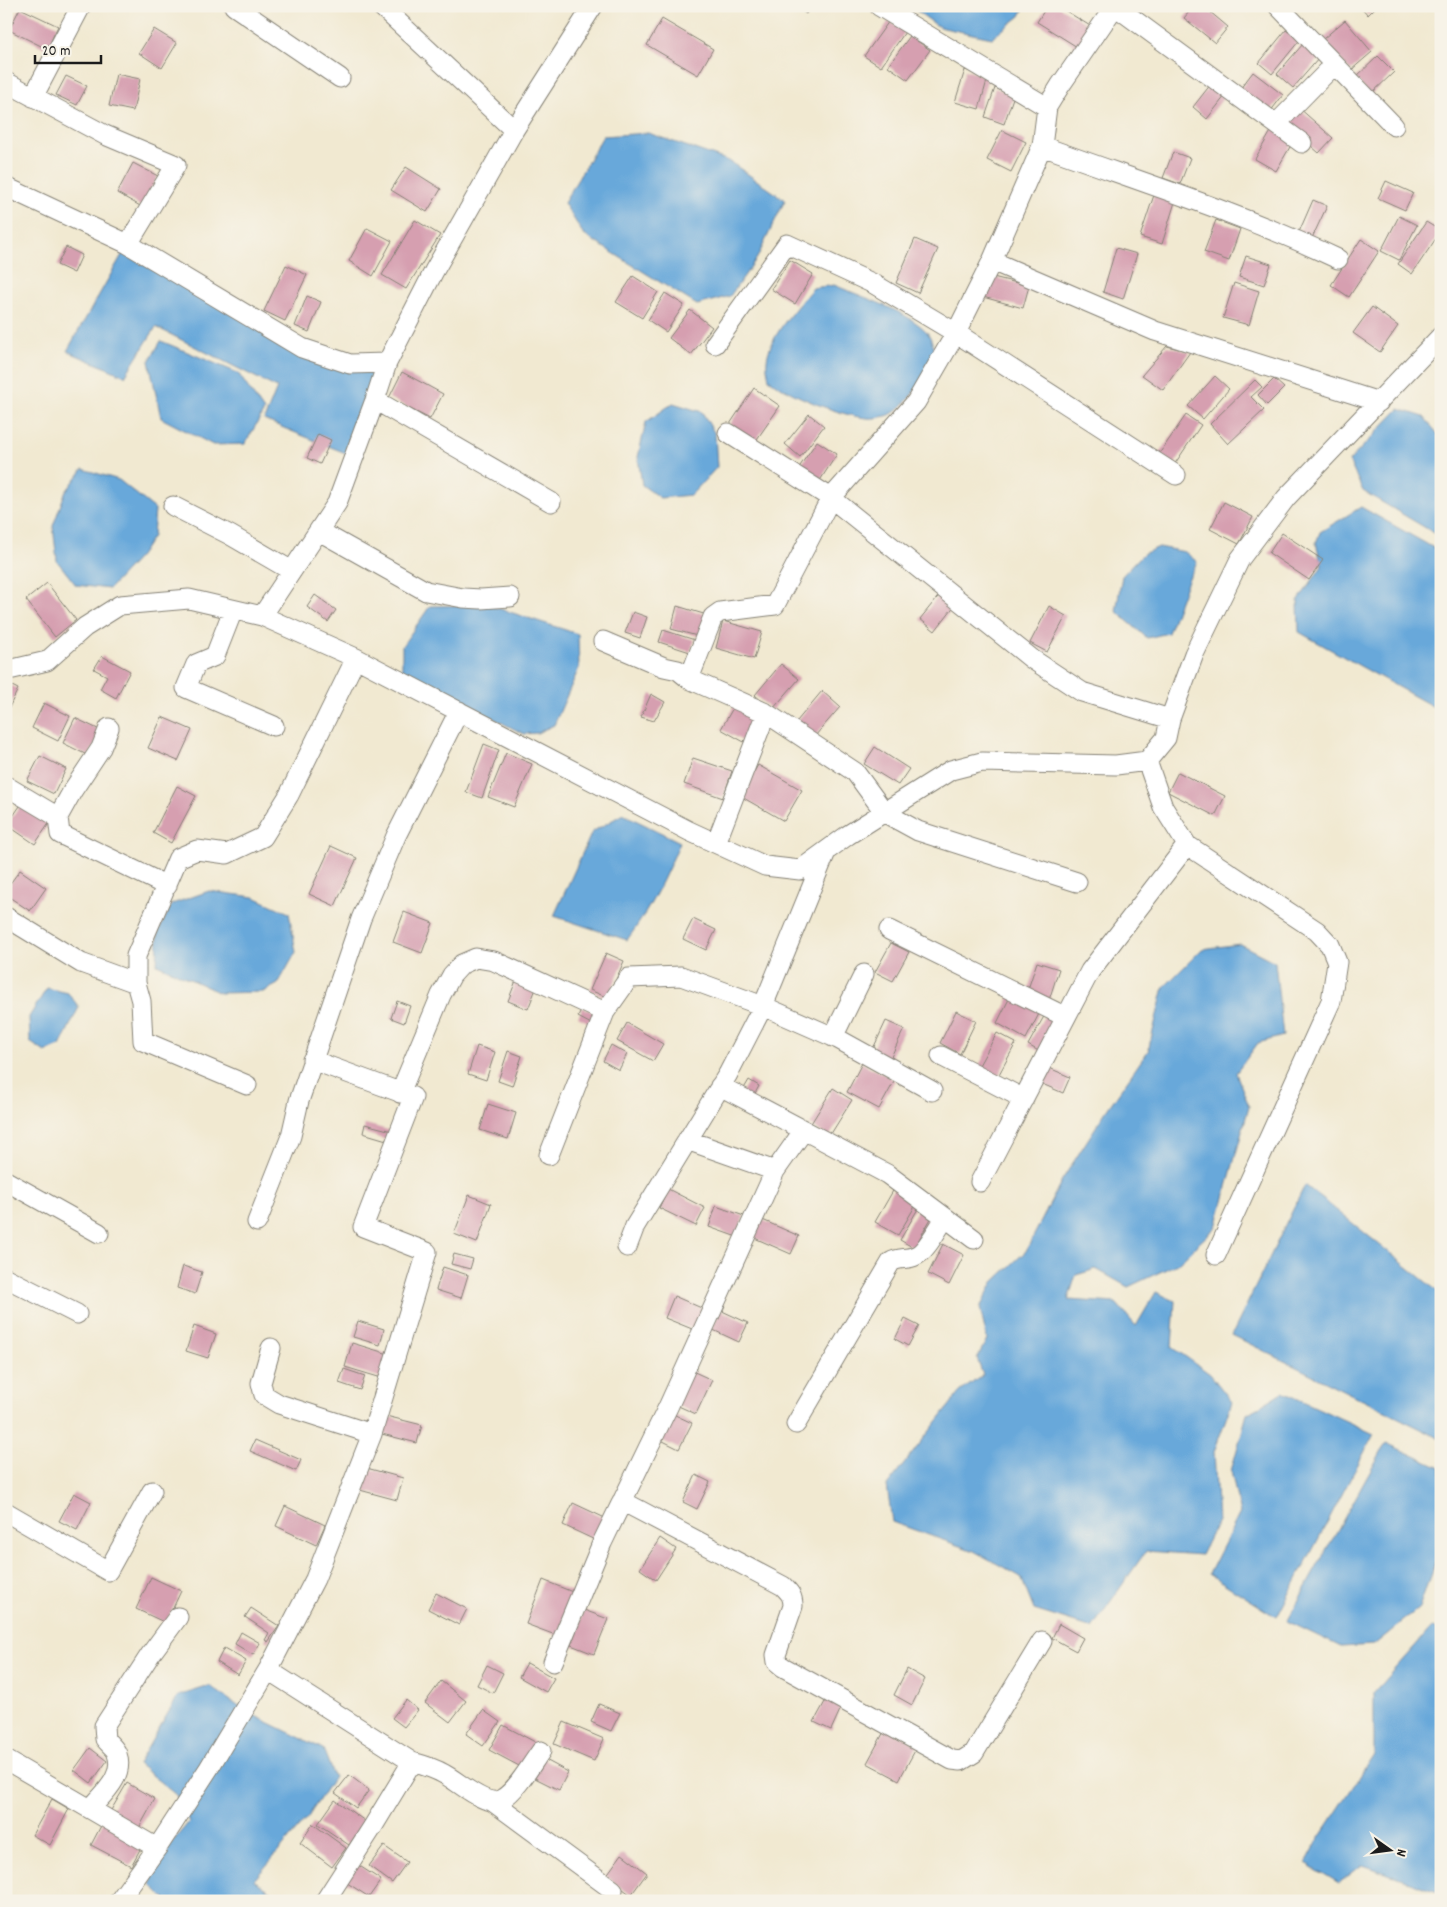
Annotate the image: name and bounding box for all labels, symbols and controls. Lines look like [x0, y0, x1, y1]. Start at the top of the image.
scale bar [35, 32, 101, 64]
text: 20 m [42, 41, 70, 63]
north arrow [1364, 1824, 1414, 1874]
text: N [1390, 1847, 1411, 1859]

